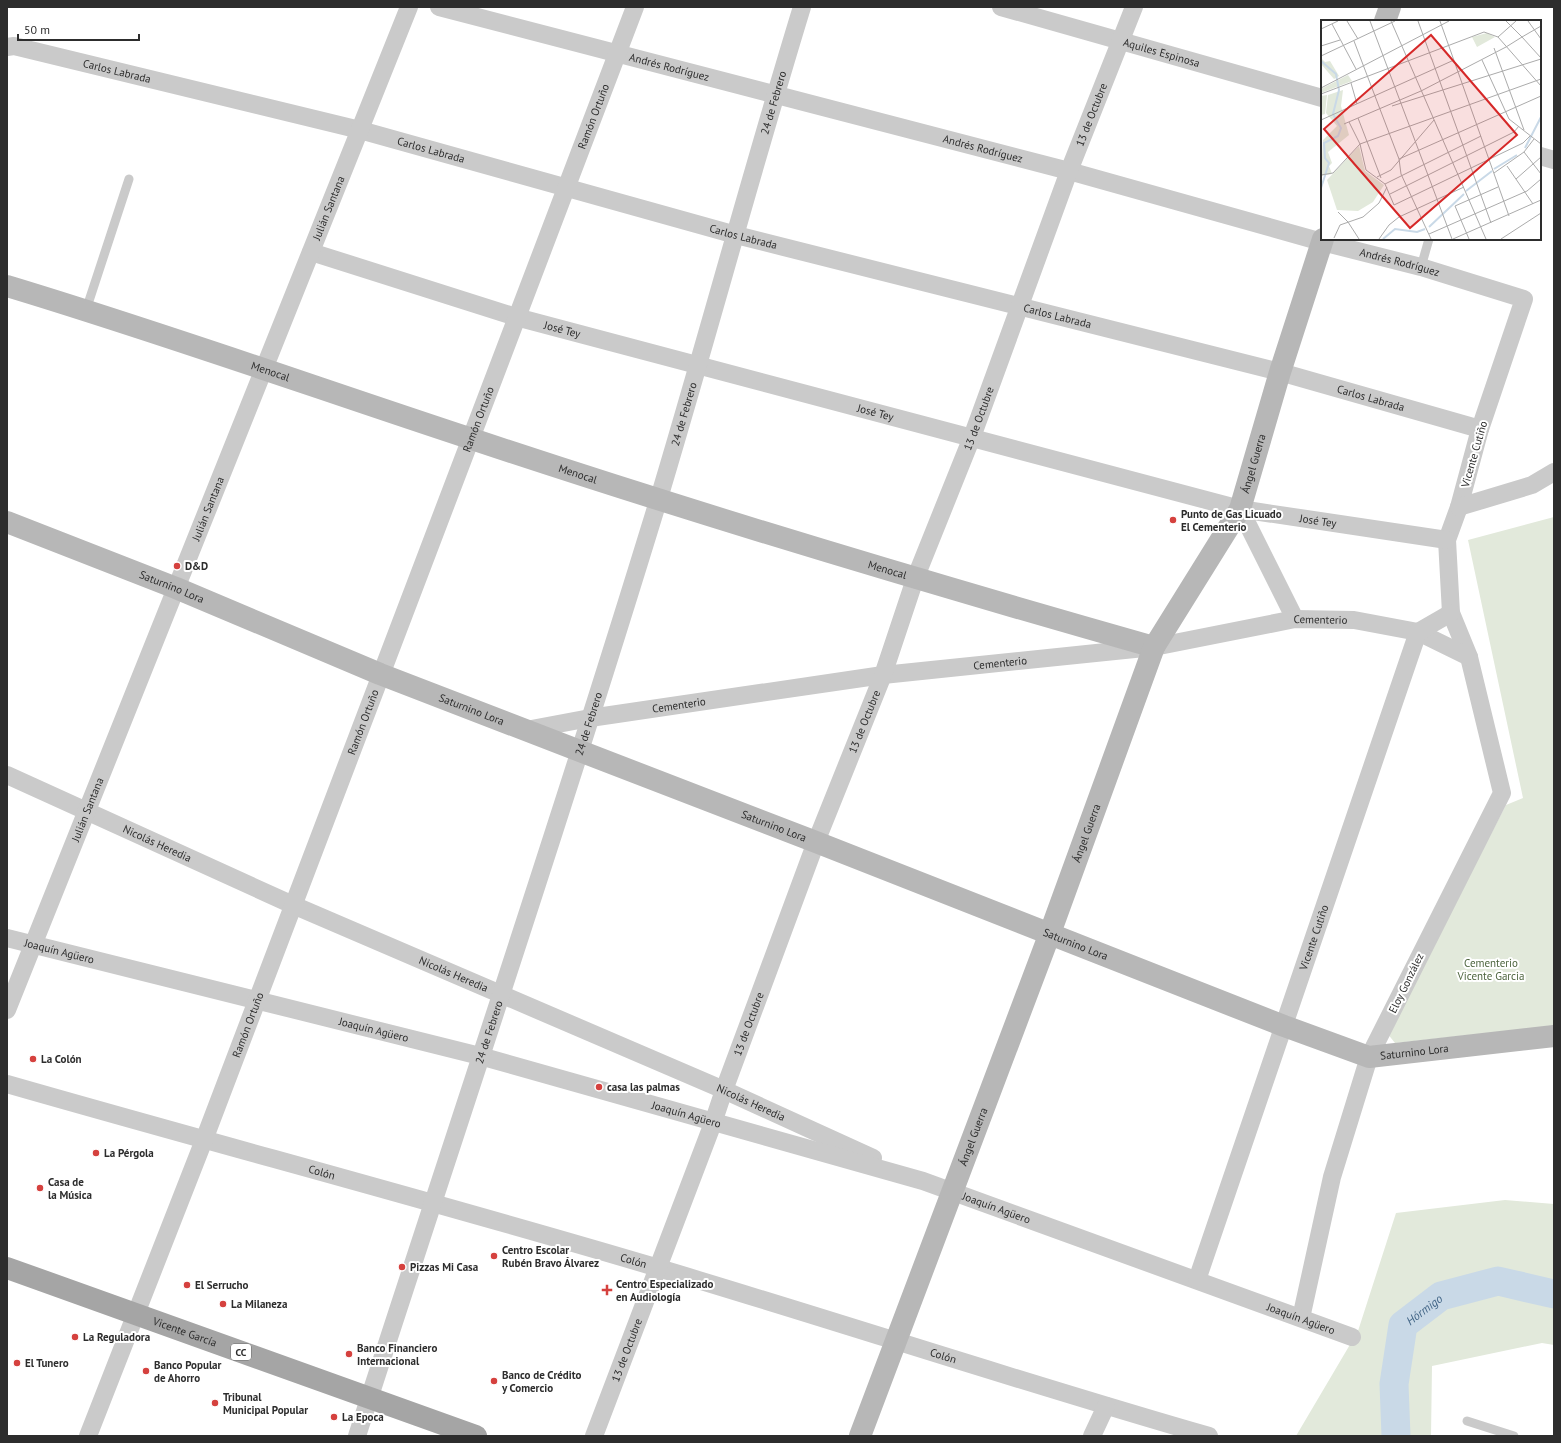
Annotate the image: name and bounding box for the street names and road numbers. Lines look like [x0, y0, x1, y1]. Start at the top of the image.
street label: Aquiles Espinosa [1122, 35, 1202, 70]
street label: Andrés Rodríguez [628, 50, 711, 84]
street label: Carlos Labrada [82, 56, 152, 86]
street label: 24 de Febrero [757, 69, 789, 136]
street label: 13 de Octubre [1072, 81, 1110, 148]
street label: Ramón Ortuño [575, 82, 612, 151]
street label: Andrés Rodríguez [941, 131, 1024, 166]
street label: Carlos Labrada [396, 134, 467, 166]
street label: Julián Santana [309, 174, 348, 243]
street label: Carlos Labrada [708, 221, 779, 252]
street label: Andrés Rodríguez [1358, 245, 1441, 279]
street label: Carlos Labrada [1022, 301, 1093, 331]
street label: José Tey [542, 318, 583, 341]
street label: Menocal [249, 358, 292, 385]
street label: 24 de Febrero [668, 380, 700, 448]
street label: Carlos Labrada [1336, 382, 1406, 414]
street label: 13 de Octubre [960, 384, 997, 452]
street label: Ramón Ortuño [459, 385, 497, 454]
street label: José Tey [855, 401, 896, 424]
street label: Vicente Cutiño [1458, 419, 1490, 490]
street label: Ángel Guerra [1238, 432, 1269, 495]
street label: Menocal [557, 461, 600, 487]
street label: Julián Santana [188, 475, 227, 544]
street label: José Tey [1298, 511, 1338, 530]
street label: Menocal [866, 557, 909, 582]
street label: Saturnino Lora [137, 567, 206, 606]
street label: Cementerio [1293, 612, 1348, 627]
street label: Cementerio [973, 653, 1028, 673]
street label: Ramón Ortuño [344, 687, 382, 757]
street label: 13 de Octubre [845, 687, 883, 755]
street label: Saturnino Lora [437, 690, 506, 728]
street label: 24 de Febrero [572, 690, 605, 757]
street label: Cementerio [651, 694, 707, 716]
street label: Julián Santana [68, 775, 106, 845]
street label: Ángel Guerra [1069, 802, 1103, 864]
street label: Saturnino Lora [739, 807, 809, 845]
street label: Nicolás Heredia [121, 822, 194, 865]
street label: Vicente Cutiño [1296, 903, 1332, 973]
street label: Saturnino Lora [1041, 925, 1110, 963]
street label: Joaquín Agüero [22, 935, 96, 967]
street label: Eloy González [1385, 951, 1427, 1015]
street label: Nicolás Heredia [417, 953, 490, 995]
street label: Ramón Ortuño [229, 990, 267, 1060]
street label: 13 de Octubre [730, 990, 767, 1058]
street label: 24 de Febrero [472, 999, 506, 1065]
street label: Joaquín Agüero [336, 1014, 410, 1045]
street label: Saturnino Lora [1379, 1041, 1449, 1063]
street label: Nicolás Heredia [715, 1081, 788, 1124]
street label: Joaquín Agüero [649, 1098, 723, 1131]
street label: Ángel Guerra [956, 1105, 990, 1168]
street label: Colón [307, 1162, 337, 1182]
street label: Joaquín Agüero [960, 1189, 1033, 1227]
street label: Colón [619, 1250, 648, 1271]
street label: Joaquín Agüero [1264, 1299, 1337, 1337]
street label: Vicente García [150, 1314, 219, 1350]
street label: 13 de Octubre [608, 1316, 645, 1384]
road number: CC [231, 1344, 251, 1360]
street label: Colón [928, 1345, 958, 1366]

